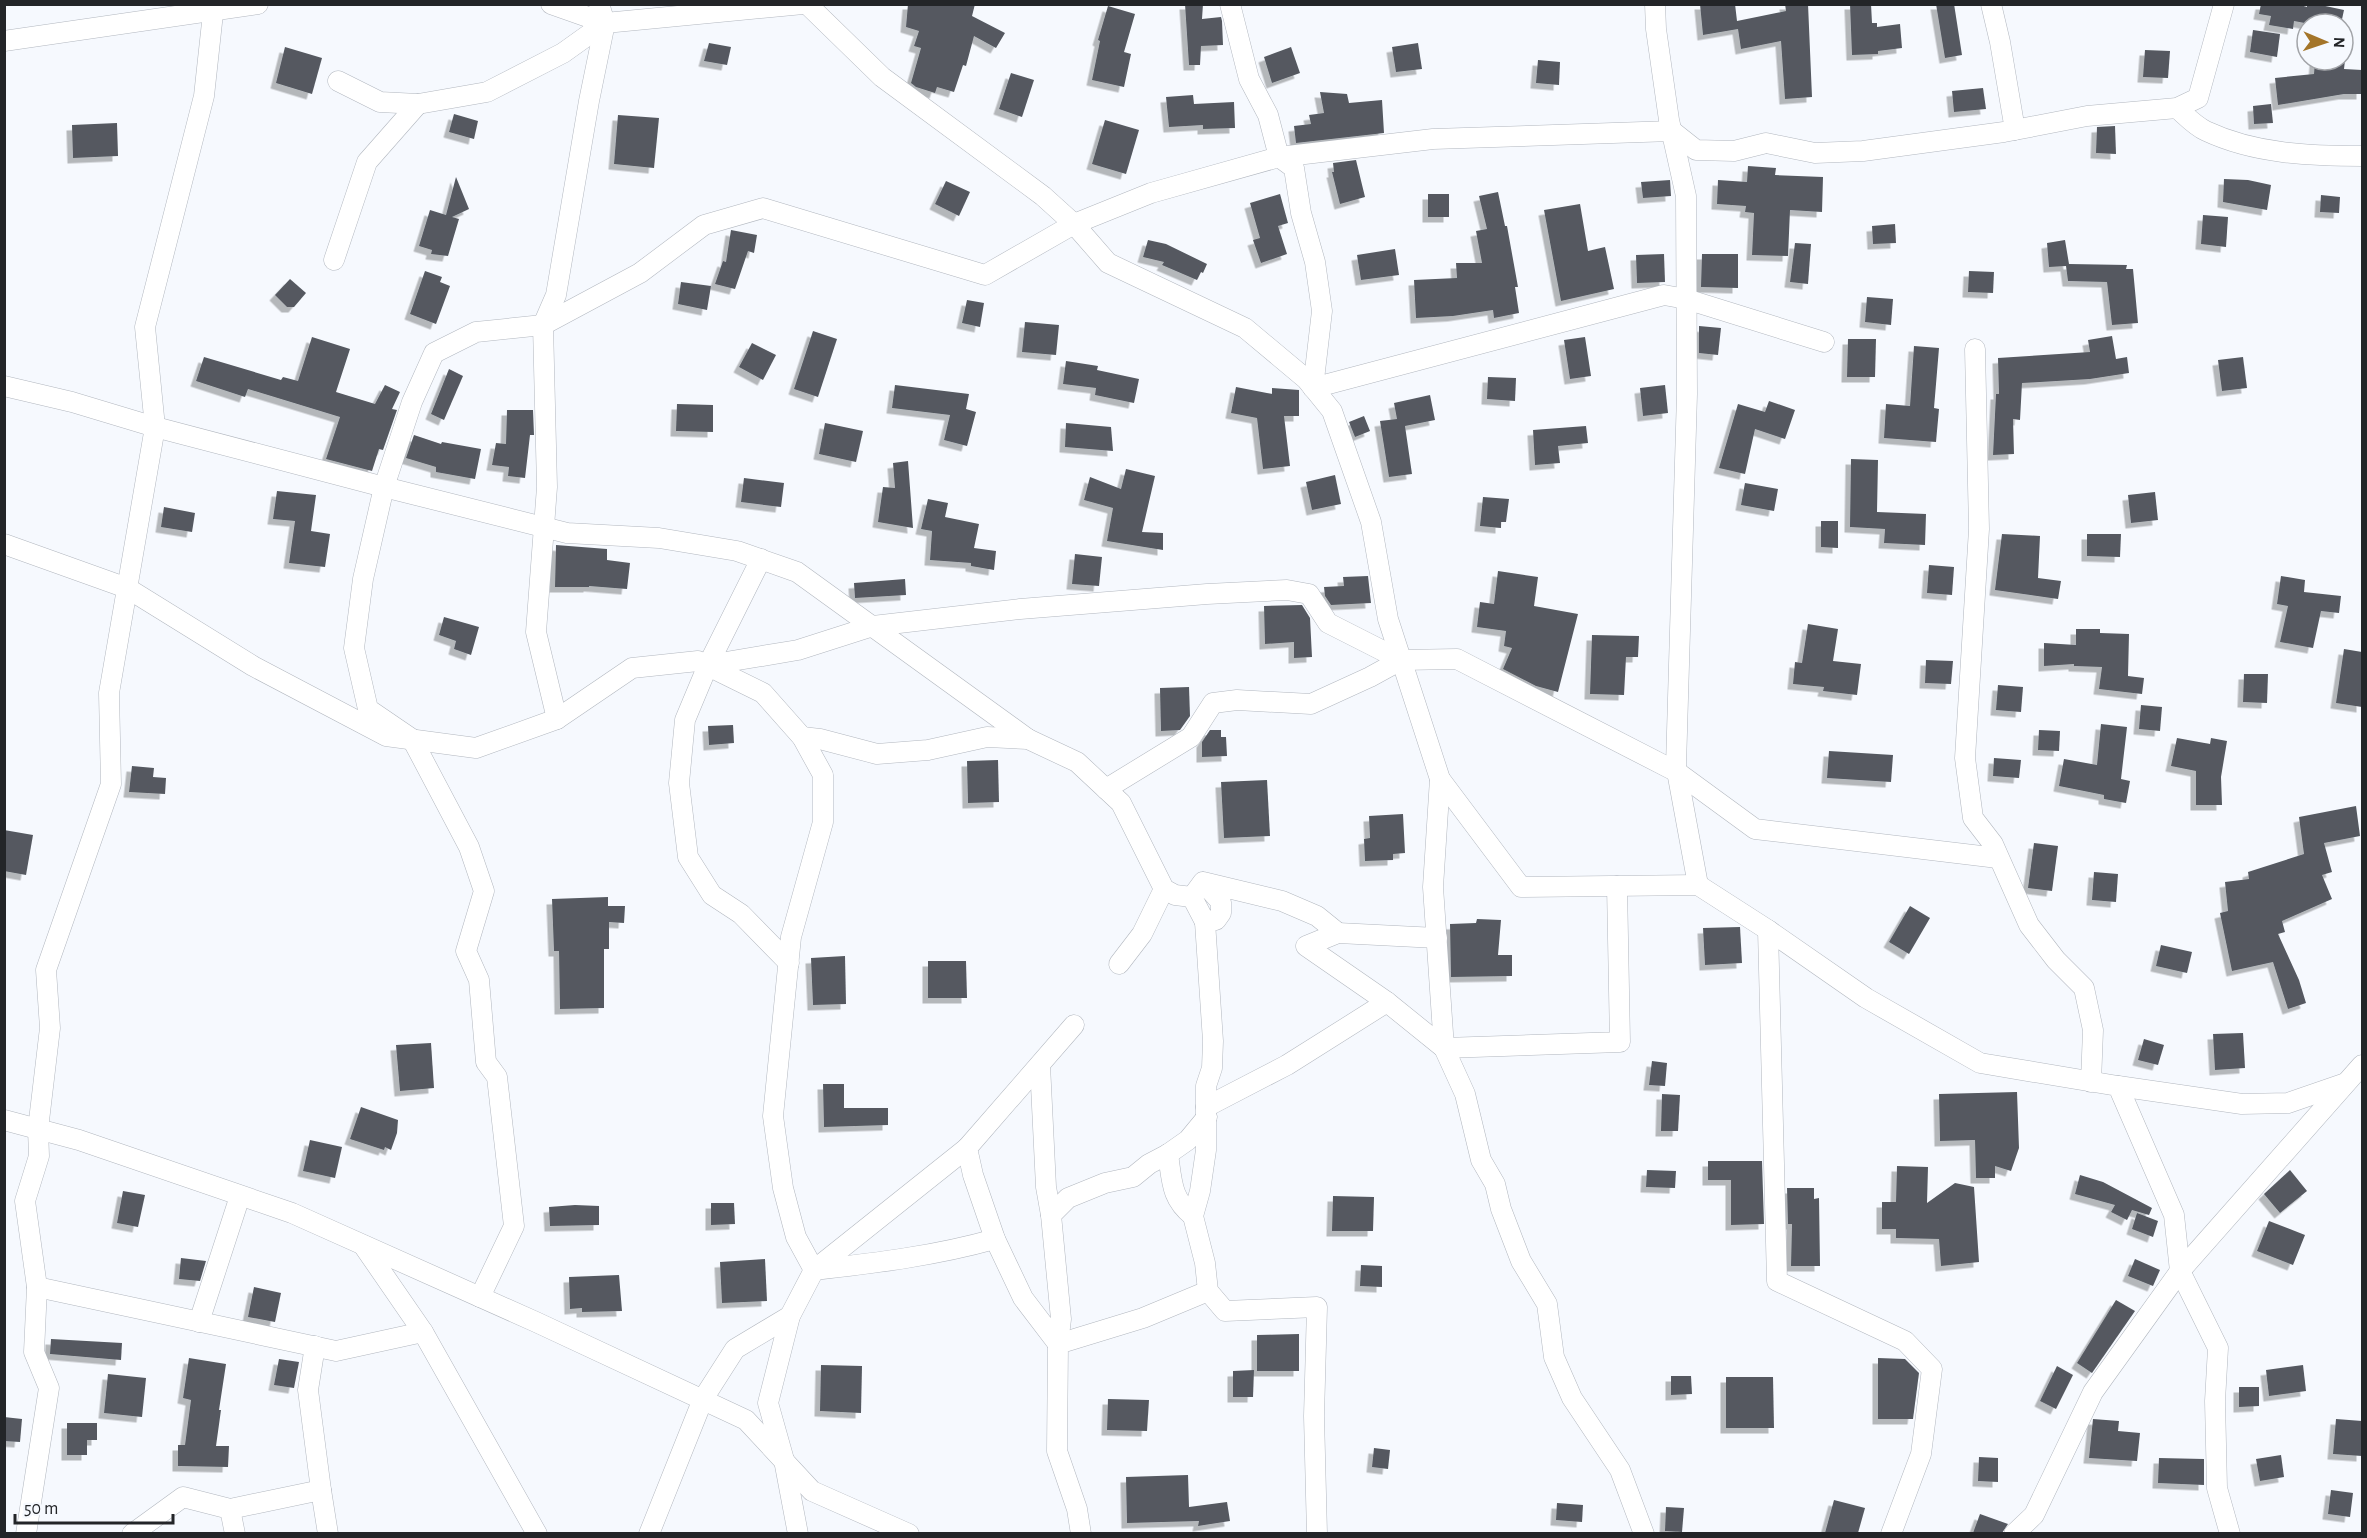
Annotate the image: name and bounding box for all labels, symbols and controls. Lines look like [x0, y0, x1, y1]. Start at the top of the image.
north arrow [2295, 12, 2355, 72]
text: N [2331, 37, 2347, 48]
scale bar [15, 1487, 172, 1525]
text: 50 m [24, 1500, 58, 1518]

